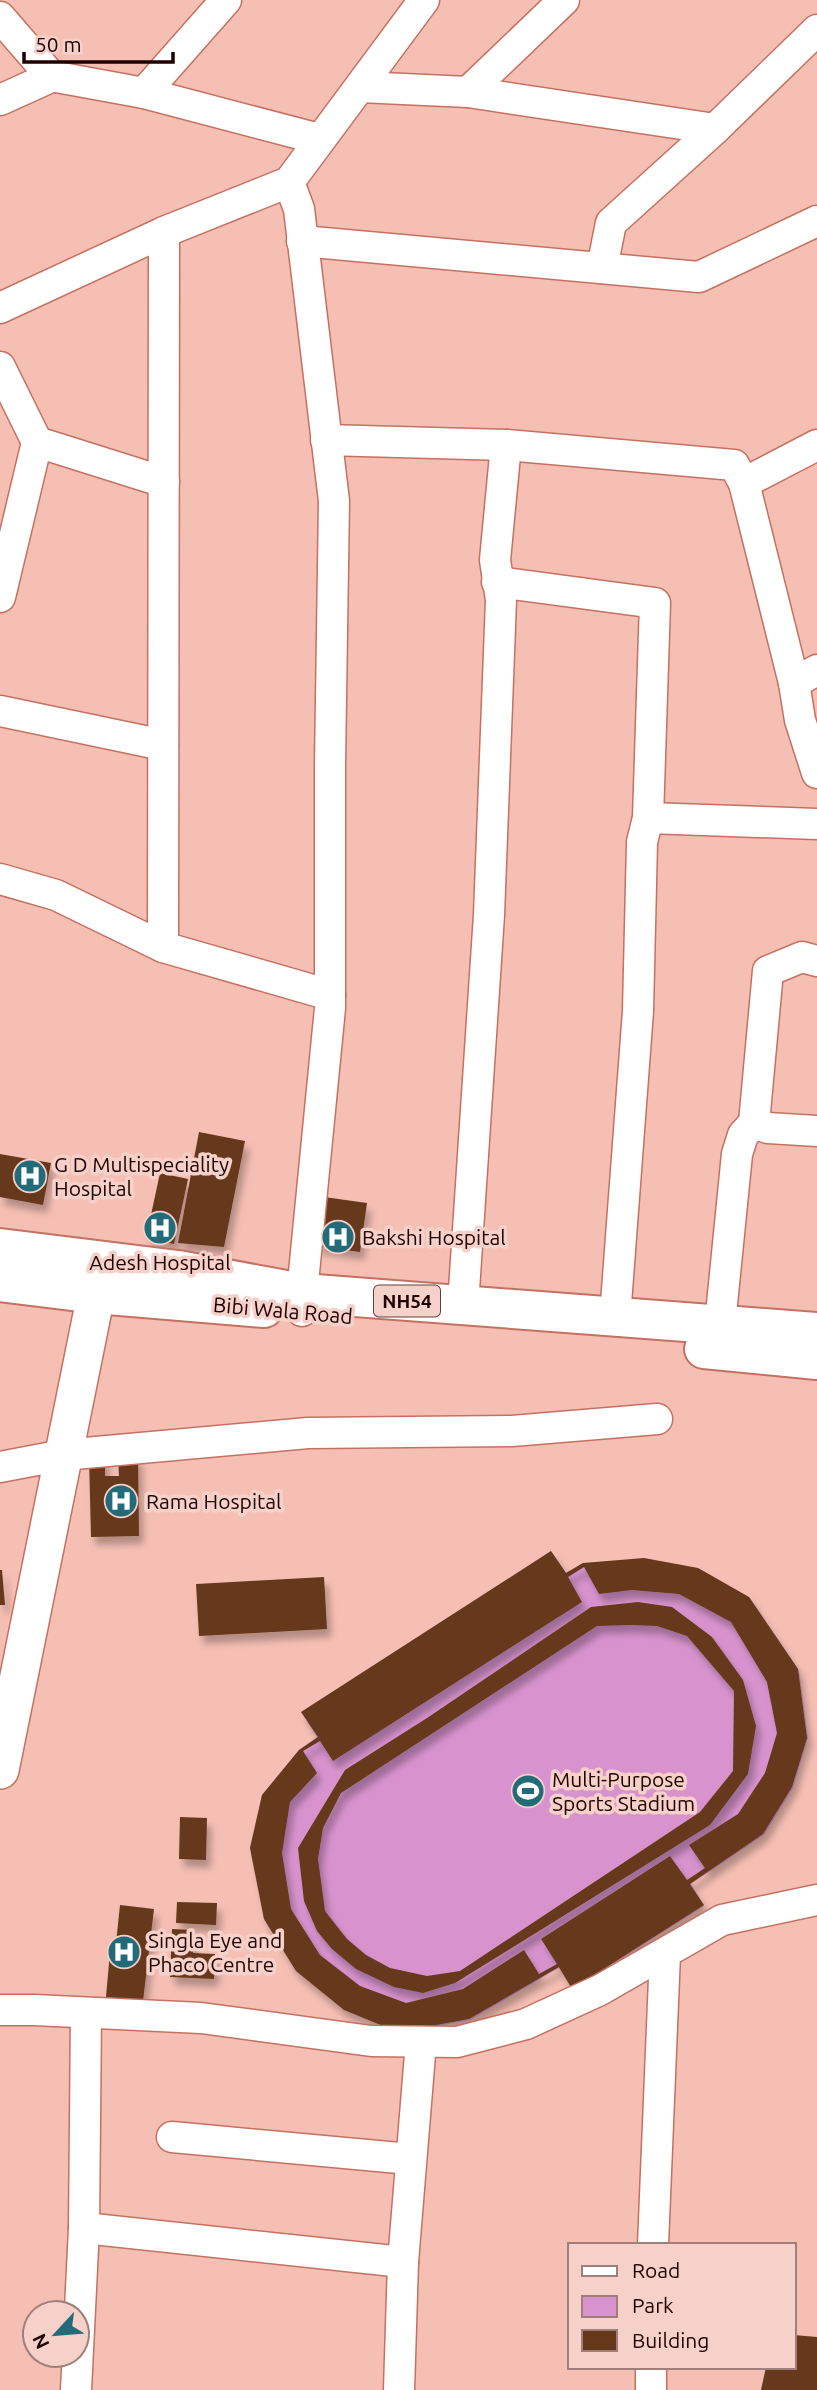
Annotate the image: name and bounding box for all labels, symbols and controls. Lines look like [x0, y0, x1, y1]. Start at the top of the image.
scale bar [24, 21, 173, 65]
text: 50 m [35, 32, 82, 56]
place label: G D Multispeciality Hospital [54, 1152, 229, 1200]
hospital icon: G D Multispeciality Hospital [11, 1157, 49, 1195]
hospital icon: Adesh Hospital [141, 1209, 179, 1247]
hospital icon: Bakshi Hospital [319, 1218, 357, 1256]
place label: Bakshi Hospital [362, 1225, 506, 1249]
place label: Adesh Hospital [89, 1250, 231, 1274]
road number: NH54 [374, 1286, 440, 1316]
street label: Bibi Wala Road [212, 1292, 354, 1328]
hospital icon: Rama Hospital [102, 1482, 140, 1520]
place label: Rama Hospital [146, 1489, 282, 1513]
place label: Multi-Purpose Sports Stadium [552, 1767, 695, 1815]
sports icon: Multi-Purpose Sports Stadium [509, 1772, 547, 1810]
place label: Singla Eye and Phaco Centre [148, 1928, 282, 1976]
hospital icon: Singla Eye and Phaco Centre [105, 1933, 143, 1971]
legend [568, 2243, 796, 2369]
text: Road [632, 2258, 680, 2282]
text: Park [632, 2293, 674, 2317]
north arrow [21, 2299, 91, 2369]
text: Building [632, 2328, 709, 2352]
text: N [28, 2330, 54, 2353]

